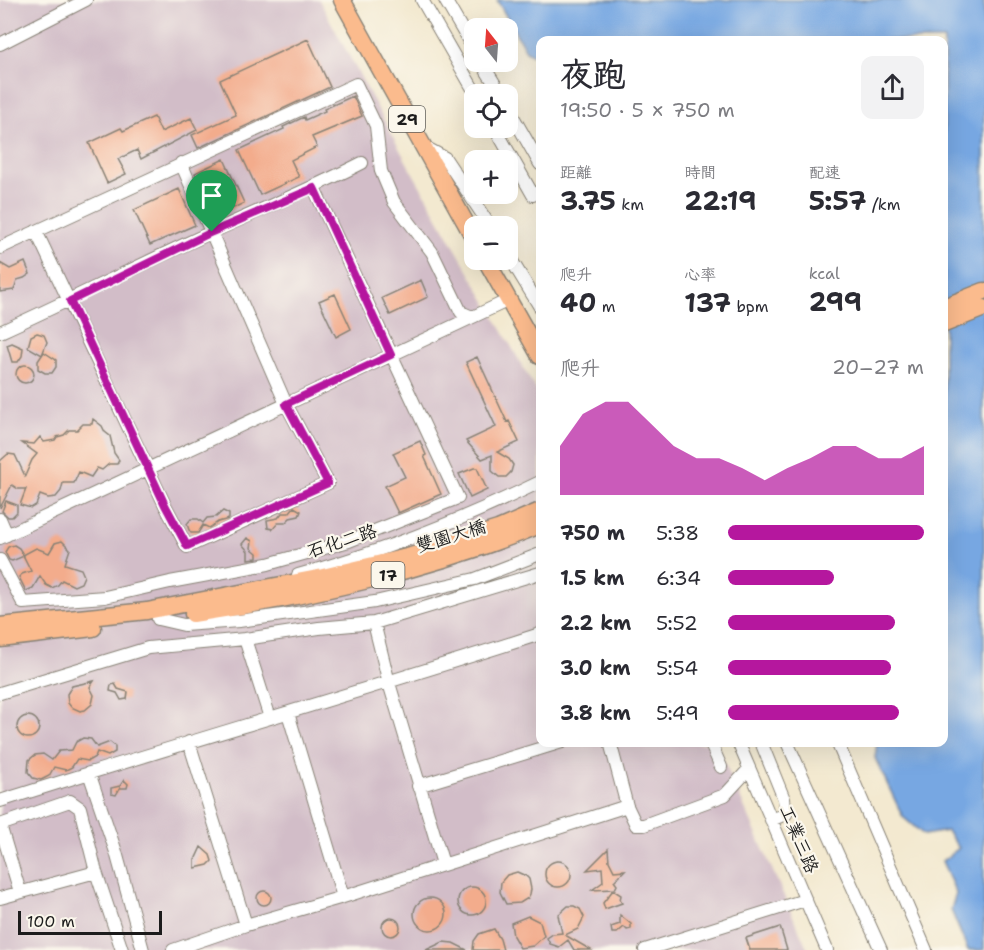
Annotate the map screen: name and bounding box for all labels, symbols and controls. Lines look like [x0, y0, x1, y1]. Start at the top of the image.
north arrow [464, 18, 518, 72]
map controls [464, 18, 518, 270]
text: 夜跑 [560, 52, 626, 97]
button: share [861, 56, 924, 119]
button: locate [464, 84, 518, 138]
text: 19:50 · 5 × 750 m [560, 97, 735, 123]
road number: 29 [389, 106, 425, 132]
button: + [464, 150, 518, 204]
text: 距離 [560, 162, 592, 183]
text: 時間 [684, 162, 716, 183]
text: 配速 [809, 162, 841, 183]
pin [186, 170, 237, 232]
icon: arrive [195, 179, 228, 212]
text: 3.75 [560, 183, 616, 218]
text: 22:19 [684, 183, 756, 218]
text: 5:57 [809, 183, 866, 218]
text: km [616, 194, 644, 215]
text: /km [866, 194, 901, 215]
button: − [464, 216, 518, 270]
text: kcal [809, 263, 840, 284]
text: 爬升 [560, 264, 592, 285]
text: 心率 [684, 264, 716, 285]
text: 299 [809, 284, 862, 319]
text: 40 [560, 285, 596, 320]
text: 137 [684, 285, 731, 320]
text: m [596, 296, 616, 317]
text: bpm [731, 296, 769, 317]
text: 20–27 m [832, 354, 924, 380]
text: 爬升 [560, 355, 600, 381]
street label: 雙園大橋 [413, 514, 489, 558]
street label: 石化二路 [304, 518, 380, 564]
text: 750 m [560, 520, 625, 546]
text: 5:38 [656, 520, 699, 546]
road number: 17 [372, 562, 404, 588]
text: 1.5 km [560, 565, 624, 591]
text: 6:34 [656, 565, 701, 591]
text: 2.2 km [560, 610, 631, 636]
text: 5:52 [656, 610, 698, 636]
text: 3.0 km [560, 655, 631, 681]
text: 5:54 [656, 655, 698, 681]
text: 3.8 km [560, 700, 631, 726]
text: 5:49 [656, 700, 699, 726]
street label: 工業三路 [774, 801, 824, 877]
scale bar [18, 908, 162, 936]
text: 100 m [27, 911, 75, 932]

